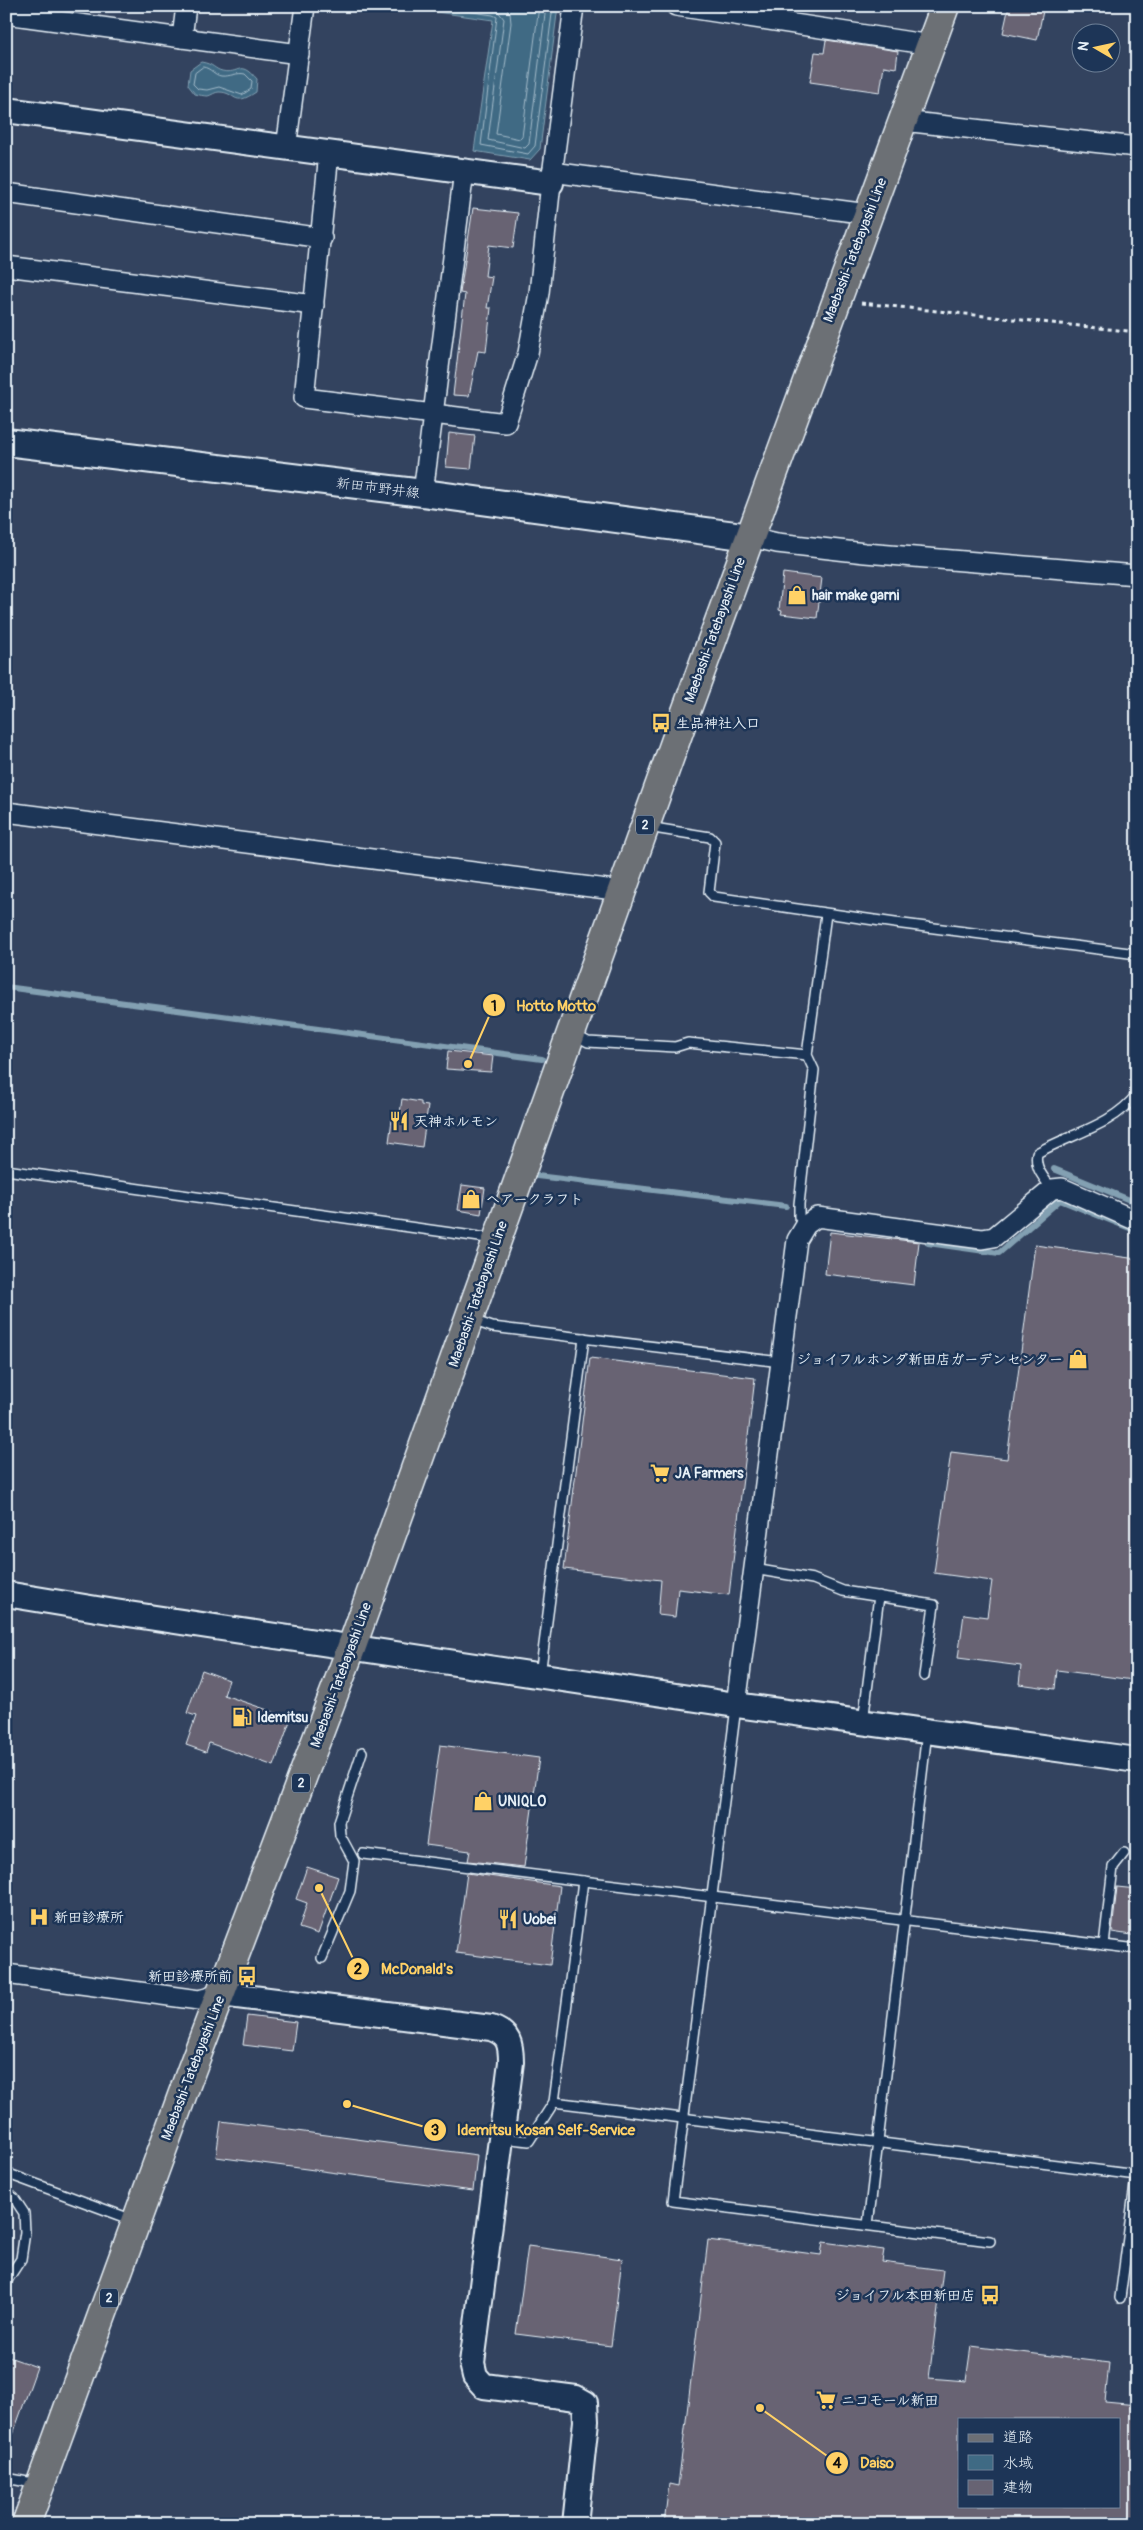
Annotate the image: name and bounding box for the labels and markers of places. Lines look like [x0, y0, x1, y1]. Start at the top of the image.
shop icon: hair make garni [786, 584, 808, 606]
place label: hair make garni [812, 587, 900, 604]
bus stop icon: 生品神社入口 [650, 712, 672, 734]
place label: 生品神社入口 [676, 715, 760, 732]
callout: Hotto Motto [481, 990, 606, 1020]
restaurant icon: 天神ホルモン [388, 1110, 410, 1132]
place label: 天神ホルモン [414, 1113, 498, 1130]
shop icon: ヘアークラフト [460, 1188, 482, 1210]
place label: ヘアークラフト [486, 1191, 583, 1208]
shop icon: ジョイフルホンダ新田店ガーデンセンター [1067, 1348, 1089, 1370]
place label: ジョイフルホンダ新田店ガーデンセンター [796, 1351, 1063, 1368]
supermarket icon: JA Farmers [649, 1462, 671, 1484]
place label: JA Farmers [675, 1465, 744, 1482]
fuel station icon: Idemitsu [231, 1706, 253, 1728]
place label: Idemitsu [257, 1709, 308, 1726]
shop icon: UNIQLO [472, 1790, 494, 1812]
place label: UNIQLO [498, 1793, 546, 1810]
hospital icon: 新田診療所 [28, 1906, 50, 1928]
restaurant icon: Uobei [497, 1908, 519, 1930]
place label: 新田診療所 [54, 1909, 124, 1926]
place label: Uobei [523, 1911, 557, 1928]
callout: McDonald's [346, 1954, 463, 1984]
bus stop icon: 新田診療所前 [236, 1965, 258, 1987]
place label: 新田診療所前 [148, 1968, 232, 1985]
callout: Idemitsu Kosan Self-Service [422, 2115, 646, 2145]
bus stop icon: ジョイフル本田新田店 [979, 2284, 1001, 2306]
place label: ジョイフル本田新田店 [835, 2287, 975, 2304]
supermarket icon: ニコモール新田 [815, 2389, 837, 2411]
place label: ニコモール新田 [841, 2392, 938, 2409]
callout: Daiso [825, 2448, 904, 2478]

